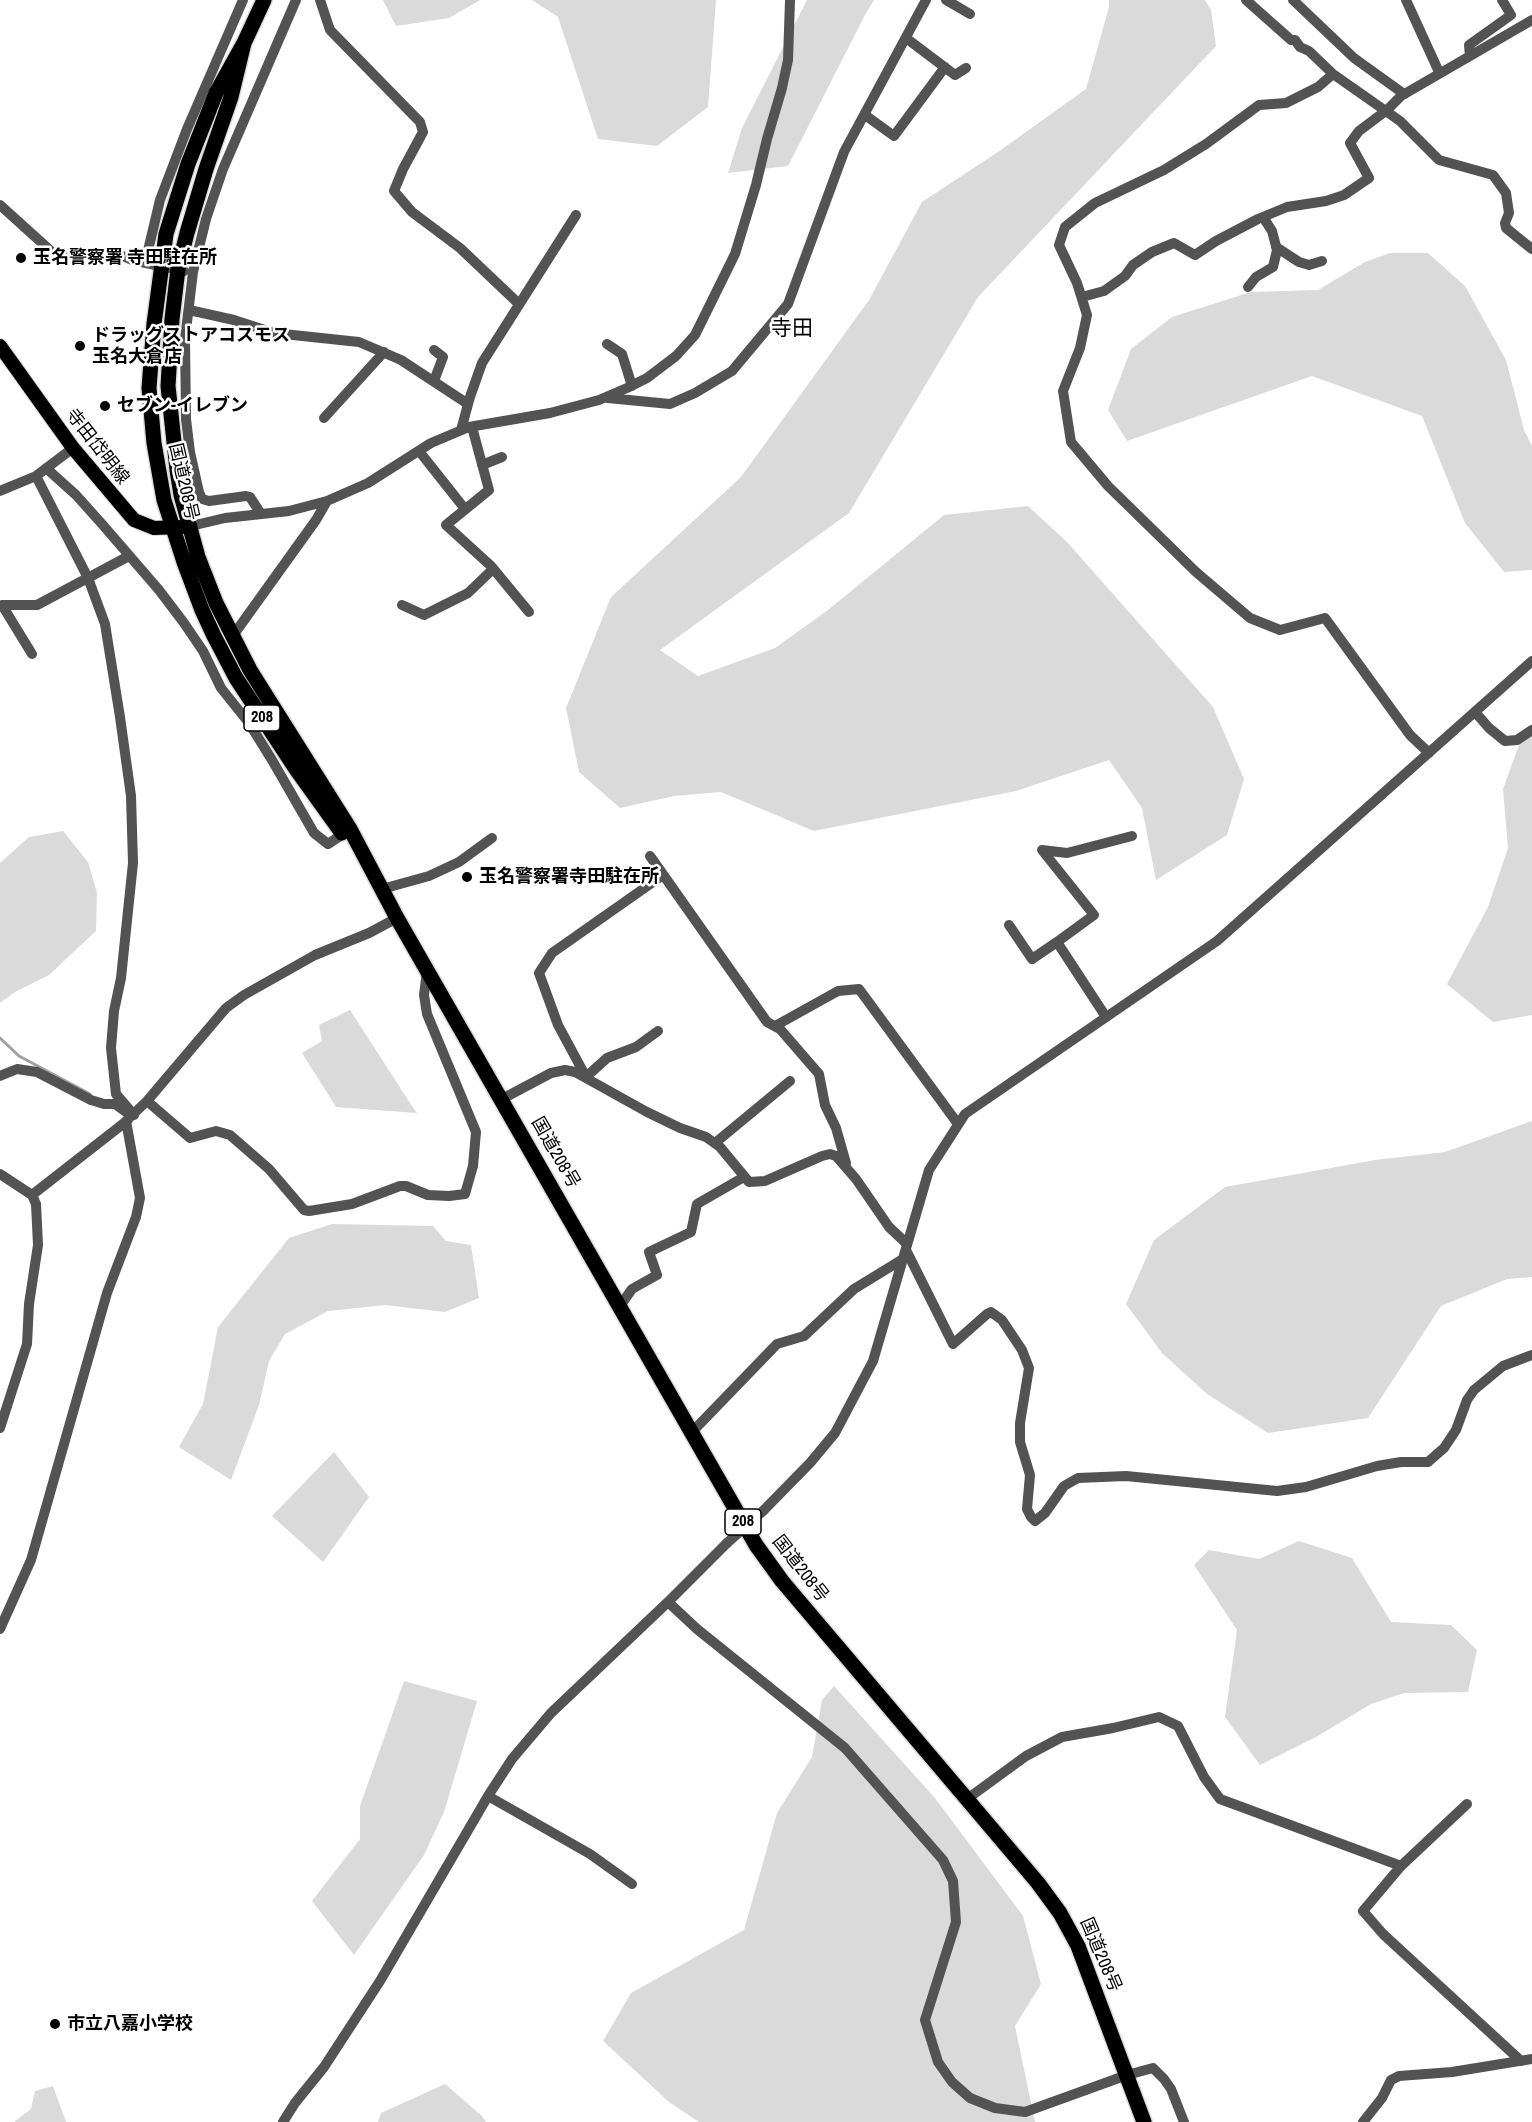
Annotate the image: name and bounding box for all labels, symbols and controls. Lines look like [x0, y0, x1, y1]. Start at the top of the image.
place label: 玉名警察署 寺田駐在所 [33, 247, 217, 269]
marker: 玉名警察署 寺田駐在所 [14, 251, 28, 265]
district label: 寺田 [771, 316, 813, 342]
place label: ドラッグストアコスモス 玉名大倉店 [92, 325, 290, 368]
marker: ドラッグストアコスモス 玉名大倉店 [73, 339, 87, 353]
place label: セブン-イレブン [117, 395, 248, 417]
marker: セブン-イレブン [98, 399, 112, 413]
street label: 寺田岱明線 [61, 405, 133, 489]
street label: 国道208号 [164, 441, 202, 523]
road number: 208 [244, 705, 280, 731]
place label: 玉名警察署寺田駐在所 [479, 866, 659, 888]
marker: 玉名警察署寺田駐在所 [460, 870, 474, 884]
street label: 国道208号 [526, 1114, 584, 1192]
road number: 208 [725, 1509, 761, 1535]
street label: 国道208号 [767, 1531, 833, 1607]
street label: 国道208号 [1075, 1915, 1125, 1995]
place label: 市立八嘉小学校 [67, 2013, 193, 2035]
marker: 市立八嘉小学校 [48, 2017, 62, 2031]

